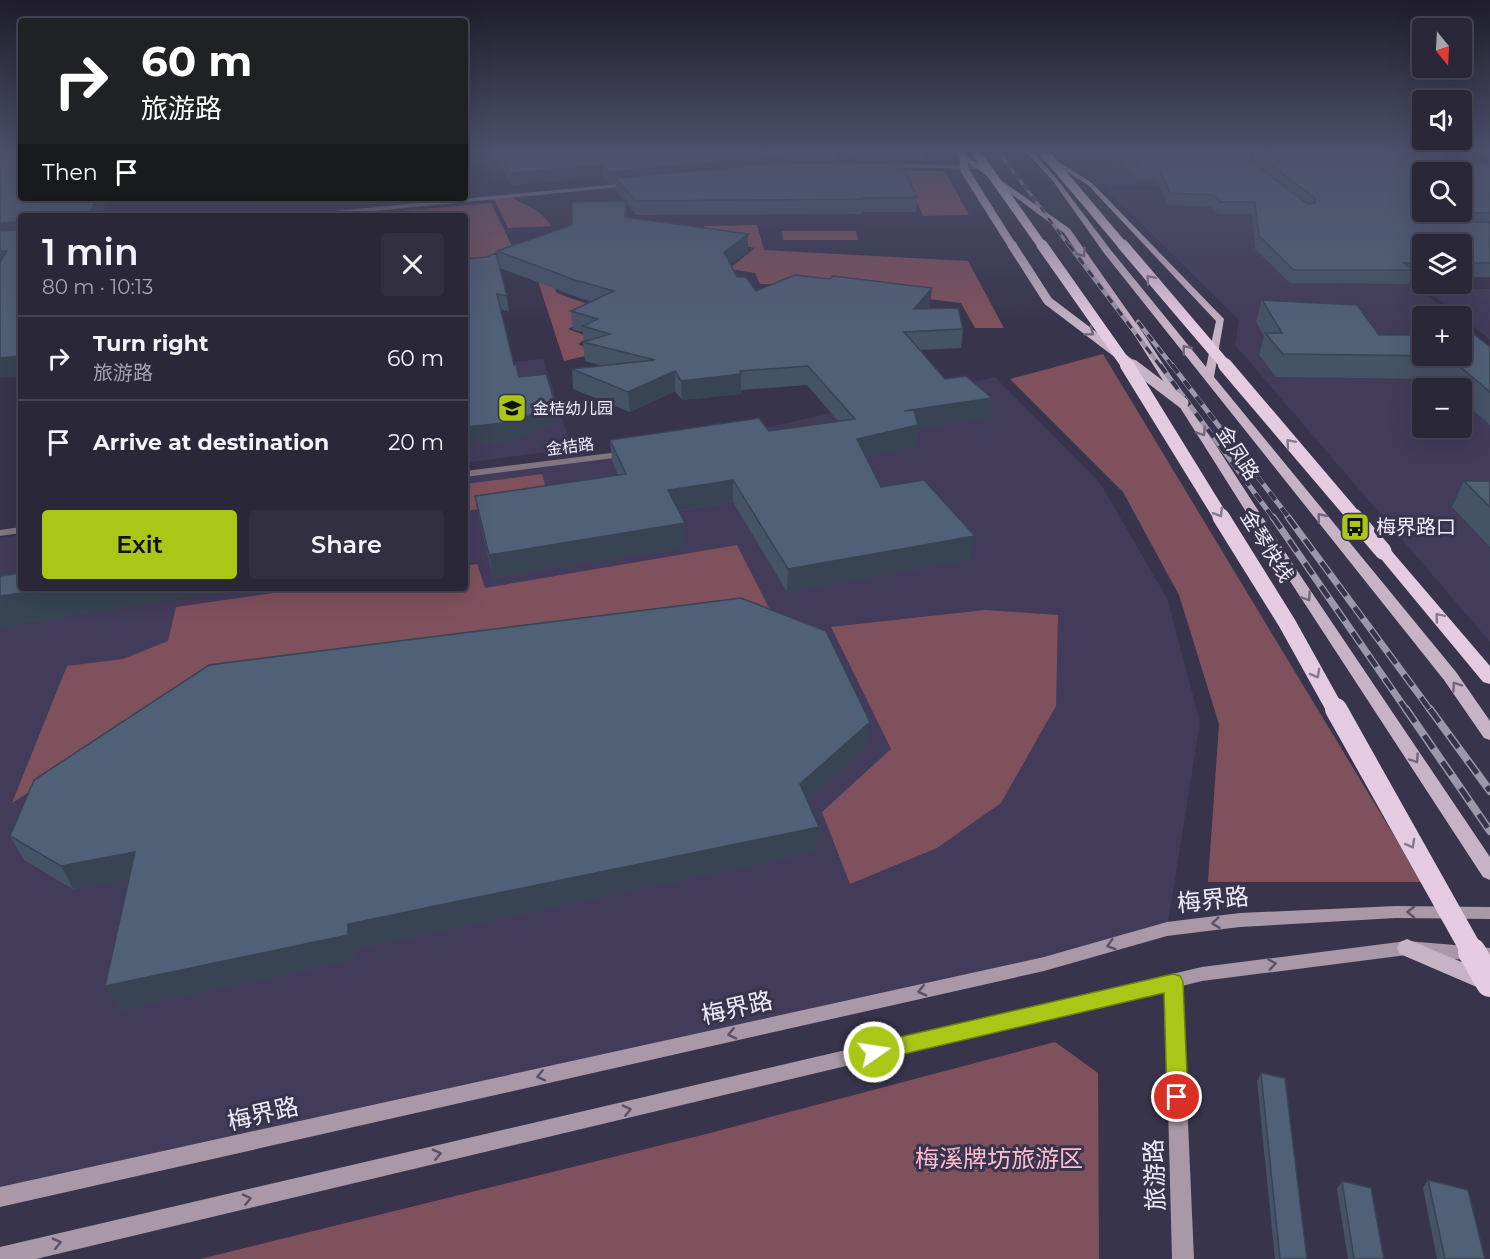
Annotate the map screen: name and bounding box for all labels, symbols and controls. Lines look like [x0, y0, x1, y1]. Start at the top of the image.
north arrow [1412, 18, 1472, 78]
map controls [1412, 18, 1472, 438]
text: 60 m [141, 35, 252, 87]
icon: right [42, 42, 120, 120]
button: sound [1412, 90, 1472, 150]
text: 旅游路 [141, 92, 222, 125]
icon: arrive [110, 156, 143, 189]
text: Then [42, 159, 98, 186]
button: search [1412, 162, 1472, 222]
text: 1 min [42, 230, 139, 274]
button: close [381, 233, 444, 296]
button: layers [1412, 234, 1472, 294]
one-way arrow [1075, 246, 1086, 257]
text: 80 m · 10:13 [42, 275, 153, 299]
one-way arrow [1146, 275, 1157, 286]
button: + [1412, 306, 1472, 366]
one-way arrow [1083, 325, 1094, 336]
text: Turn right [93, 330, 208, 357]
icon: right [42, 342, 75, 375]
text: 60 m [387, 345, 444, 372]
one-way arrow [1183, 345, 1194, 356]
text: 旅游路 [93, 361, 153, 385]
button: − [1412, 378, 1472, 438]
school or university icon: 金桔幼儿园 [496, 392, 528, 424]
place label: 金桔幼儿园 [533, 399, 613, 418]
street label: 金凤路 [1212, 421, 1264, 485]
icon: arrive [42, 426, 75, 459]
one-way arrow [1194, 426, 1205, 437]
text: Arrive at destination [93, 429, 329, 456]
text: 20 m [388, 429, 444, 456]
street label: 金桔路 [545, 434, 595, 459]
one-way arrow [1286, 439, 1297, 450]
street label: 金琴快线 [1236, 506, 1298, 586]
one-way arrow [1211, 507, 1223, 517]
button: Exit [42, 510, 237, 579]
button: Share [249, 510, 444, 579]
bus stop icon: 梅界路口 [1339, 511, 1371, 543]
one-way arrow [1318, 513, 1329, 524]
place label: 梅界路口 [1376, 515, 1456, 539]
one-way arrow [1300, 590, 1311, 601]
one-way arrow [1435, 613, 1446, 624]
one-way arrow [1308, 668, 1320, 678]
one-way arrow [1452, 681, 1463, 692]
one-way arrow [1408, 752, 1419, 763]
one-way arrow [1404, 838, 1416, 848]
street label: 梅界路 [1176, 881, 1250, 918]
one-way arrow [1406, 906, 1415, 918]
one-way arrow [1211, 916, 1220, 928]
one-way arrow [1106, 938, 1117, 950]
one-way arrow [1267, 959, 1276, 971]
one-way arrow [917, 984, 927, 997]
street label: 梅界路 [699, 985, 775, 1030]
position arrow [842, 1020, 906, 1084]
one-way arrow [727, 1026, 737, 1039]
one-way arrow [537, 1069, 547, 1082]
pin [1151, 1071, 1202, 1122]
icon: arrive [1160, 1080, 1193, 1113]
street label: 梅界路 [225, 1091, 301, 1136]
one-way arrow [621, 1104, 631, 1117]
street label: 旅游路 [1139, 1139, 1170, 1212]
park label: 梅溪牌坊旅游区 [915, 1144, 1083, 1173]
one-way arrow [431, 1149, 441, 1162]
one-way arrow [242, 1193, 252, 1206]
one-way arrow [52, 1238, 62, 1251]

